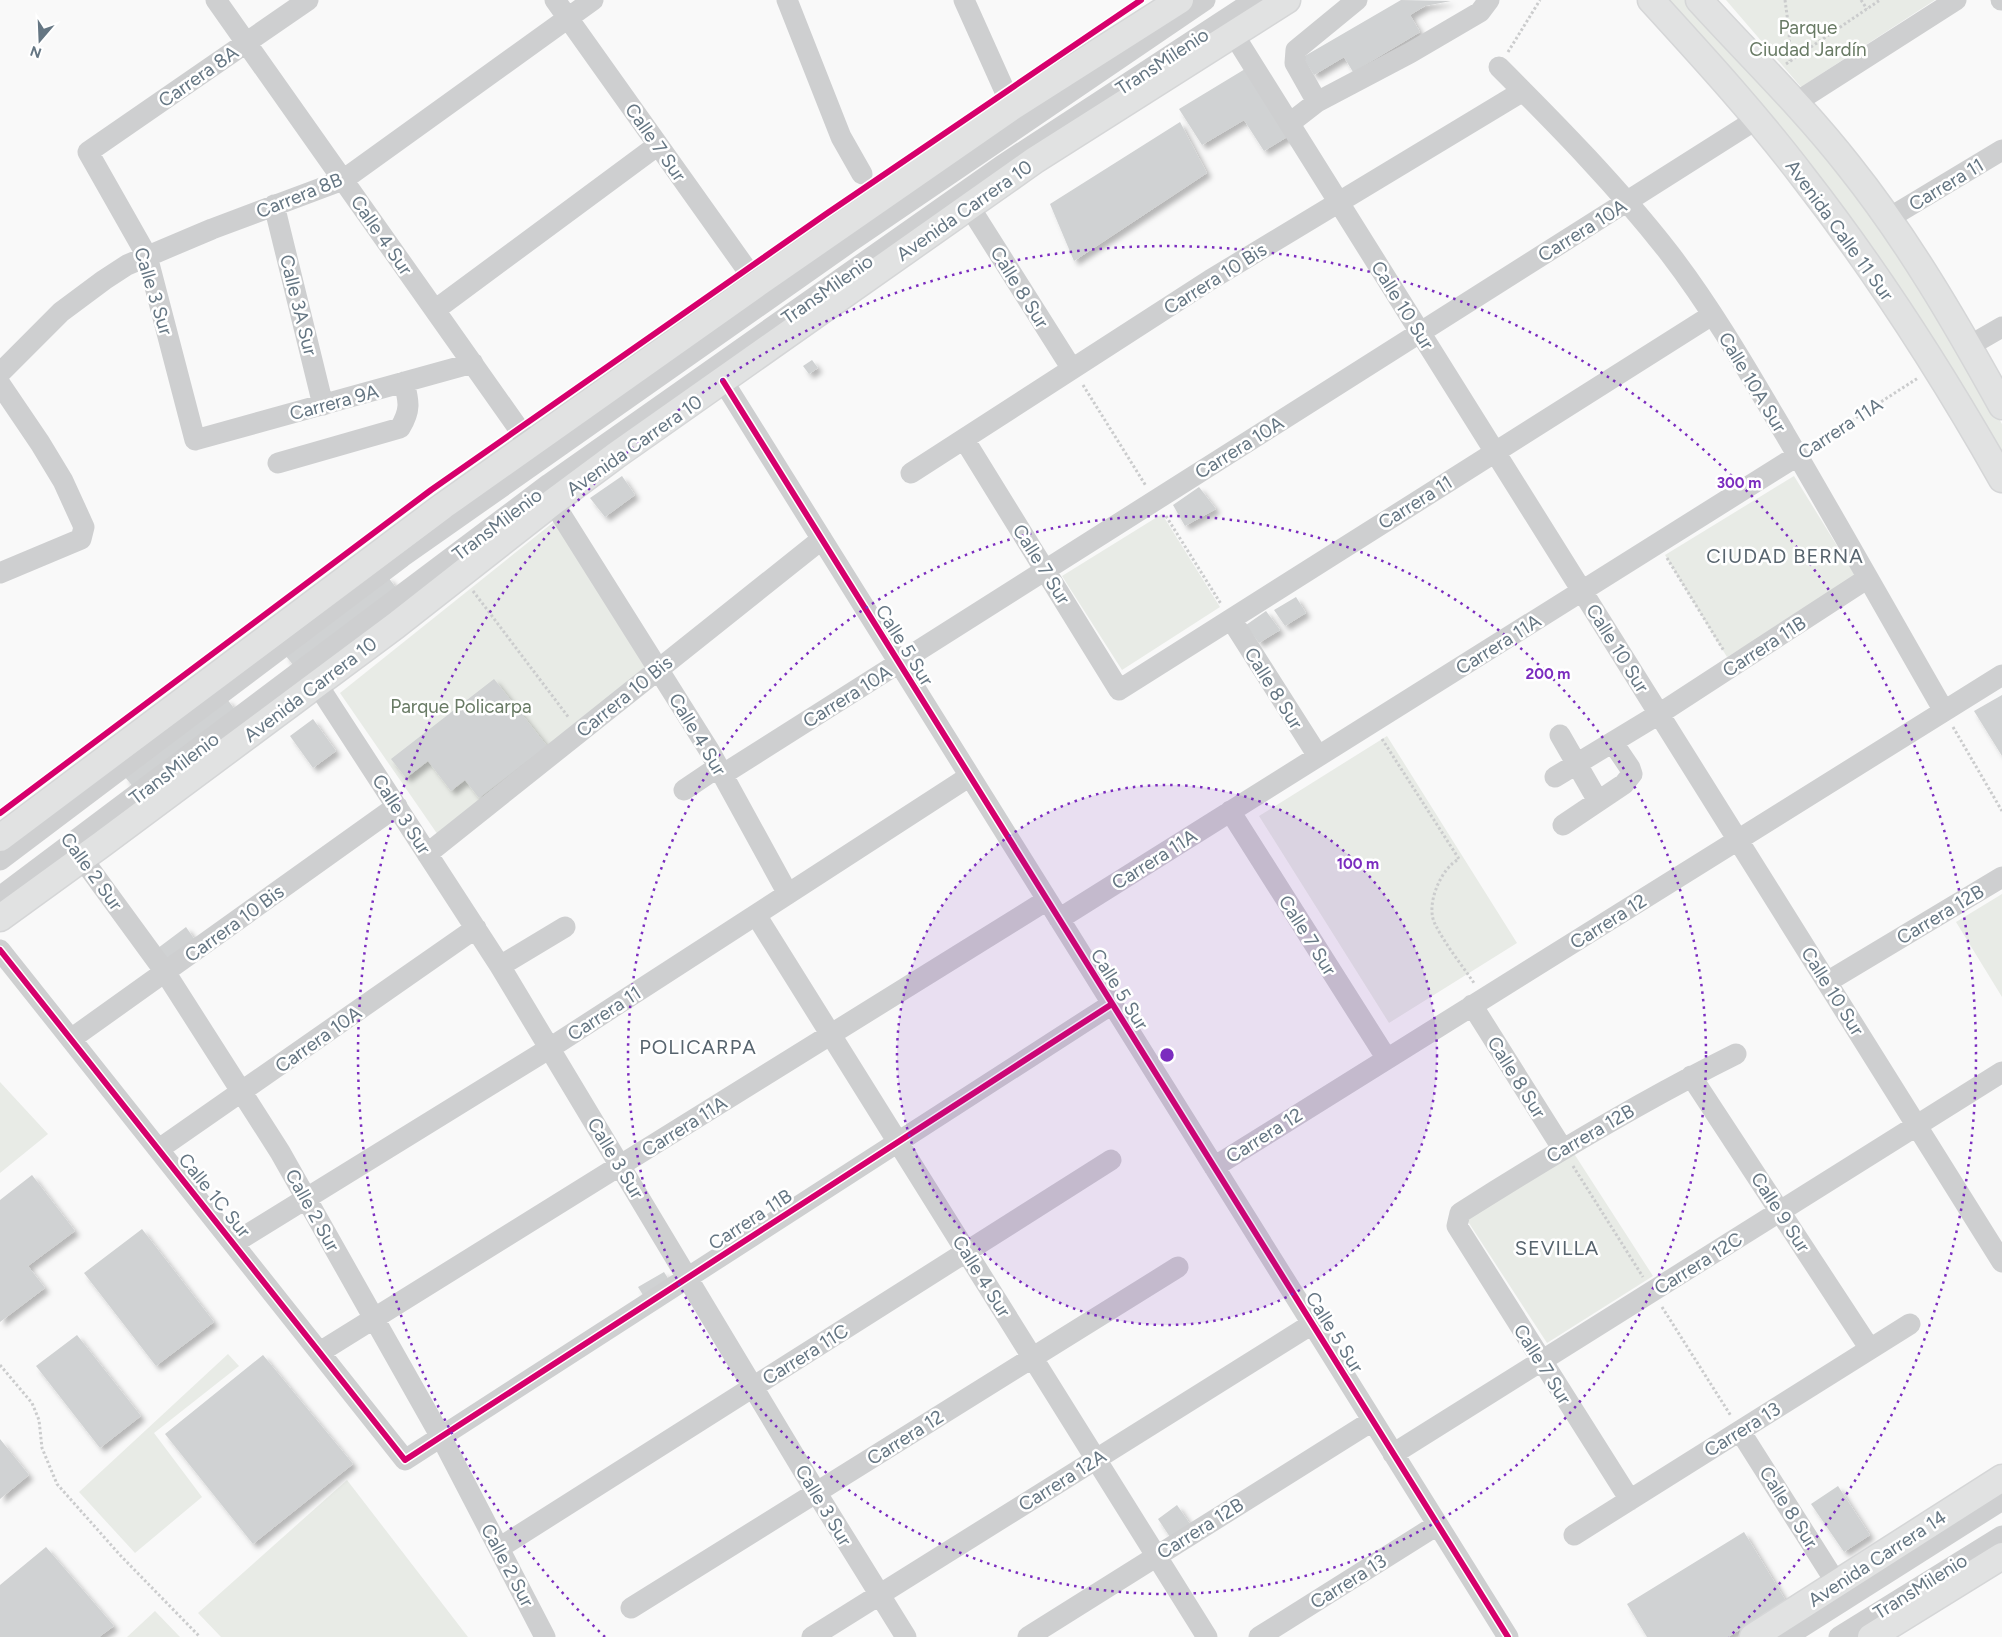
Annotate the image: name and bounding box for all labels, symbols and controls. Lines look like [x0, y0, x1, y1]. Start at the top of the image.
north arrow [15, 15, 65, 65]
park label: Parque Ciudad Jardín [1749, 16, 1867, 61]
street label: TransMilenio [1111, 23, 1213, 100]
street label: Carrera 8A [154, 41, 243, 112]
text: N [28, 42, 44, 62]
street label: Calle 7 Sur [620, 99, 691, 186]
street label: Carrera 11 [1905, 153, 1988, 216]
street label: Avenida Carrera 10 [892, 155, 1037, 266]
street label: Avenida Calle 11 Sur [1781, 155, 1899, 306]
street label: Carrera 8B [253, 168, 346, 223]
street label: Calle 4 Sur [346, 191, 418, 280]
street label: Carrera 10A [1534, 194, 1631, 267]
street label: Carrera 10 Bis [1160, 238, 1271, 319]
street label: Calle 8 Sur [985, 242, 1054, 333]
street label: Calle 3 Sur [129, 244, 178, 338]
street label: TransMilenio [777, 250, 877, 329]
street label: Calle 3A Sur [275, 252, 322, 359]
street label: Calle 10 Sur [1366, 257, 1439, 354]
street label: Calle 10A Sur [1714, 328, 1792, 437]
street label: Carrera 9A [287, 380, 381, 425]
street label: Avenida Carrera 10 [562, 390, 707, 501]
street label: Carrera 11A [1794, 393, 1887, 464]
street label: Carrera 10A [1191, 411, 1288, 484]
street label: Carrera 11 [1374, 471, 1457, 534]
text: 300 m [1717, 474, 1761, 492]
street label: TransMilenio [448, 483, 547, 566]
street label: Calle 7 Sur [1008, 520, 1076, 609]
district label: CIUDAD BERNA [1706, 544, 1864, 568]
street label: Calle 10 Sur [1581, 600, 1654, 697]
street label: Calle 5 Sur [871, 601, 939, 690]
street label: Carrera 11A [1451, 609, 1545, 680]
street label: Carrera 11B [1718, 611, 1810, 682]
street label: Avenida Carrera 10 [239, 632, 381, 747]
street label: Calle 8 Sur [1239, 643, 1308, 734]
street label: Carrera 10 Bis [572, 651, 677, 742]
street label: Carrera 10A [799, 660, 896, 733]
text: 200 m [1526, 665, 1570, 683]
street label: Calle 4 Sur [664, 689, 731, 780]
park label: Parque Policarpa [390, 695, 532, 718]
street label: TransMilenio [125, 727, 224, 810]
street label: Calle 3 Sur [367, 770, 436, 859]
street label: Carrera 11A [1107, 824, 1201, 895]
street label: Calle 2 Sur [56, 828, 128, 915]
text: 100 m [1337, 855, 1379, 873]
street label: Carrera 12B [1893, 879, 1988, 949]
street label: Carrera 10 Bis [180, 880, 288, 967]
street label: Carrera 12 [1566, 889, 1651, 954]
street label: Calle 7 Sur [1274, 891, 1342, 980]
street label: Calle 10 Sur [1796, 943, 1869, 1040]
street label: Calle 5 Sur [1086, 945, 1154, 1034]
street label: Carrera 11 [563, 981, 645, 1046]
street label: Carrera 10A [271, 1001, 366, 1078]
street label: Calle 8 Sur [1482, 1032, 1551, 1123]
district label: POLICARPA [639, 1035, 757, 1059]
centre of rings [1158, 1046, 1176, 1064]
street label: Carrera 11A [637, 1091, 731, 1162]
street label: Carrera 12B [1542, 1099, 1638, 1168]
street label: Carrera 12 [1222, 1103, 1307, 1168]
street label: Calle 3 Sur [582, 1114, 649, 1203]
street label: Calle 1C Sur [174, 1149, 256, 1243]
street label: Calle 2 Sur [280, 1165, 345, 1256]
street label: Calle 9 Sur [1746, 1168, 1815, 1257]
street label: Carrera 11B [704, 1184, 796, 1255]
street label: Carrera 12C [1650, 1227, 1747, 1300]
street label: Calle 4 Sur [947, 1231, 1016, 1322]
district label: SEVILLA [1515, 1236, 1599, 1260]
street label: Calle 5 Sur [1301, 1288, 1369, 1377]
street label: Carrera 11C [758, 1319, 853, 1390]
street label: Calle 7 Sur [1509, 1320, 1577, 1409]
street label: Carrera 13 [1700, 1397, 1785, 1462]
street label: Carrera 12 [863, 1405, 948, 1470]
street label: Carrera 12A [1014, 1444, 1110, 1516]
street label: Calle 3 Sur [790, 1461, 857, 1550]
street label: Calle 8 Sur [1754, 1462, 1823, 1553]
street label: Carrera 12B [1153, 1493, 1248, 1564]
street label: Avenida Carrera 14 [1804, 1505, 1951, 1612]
street label: Calle 2 Sur [476, 1520, 539, 1611]
street label: Carrera 13 [1306, 1549, 1391, 1614]
street label: TransMilenio [1869, 1549, 1971, 1624]

